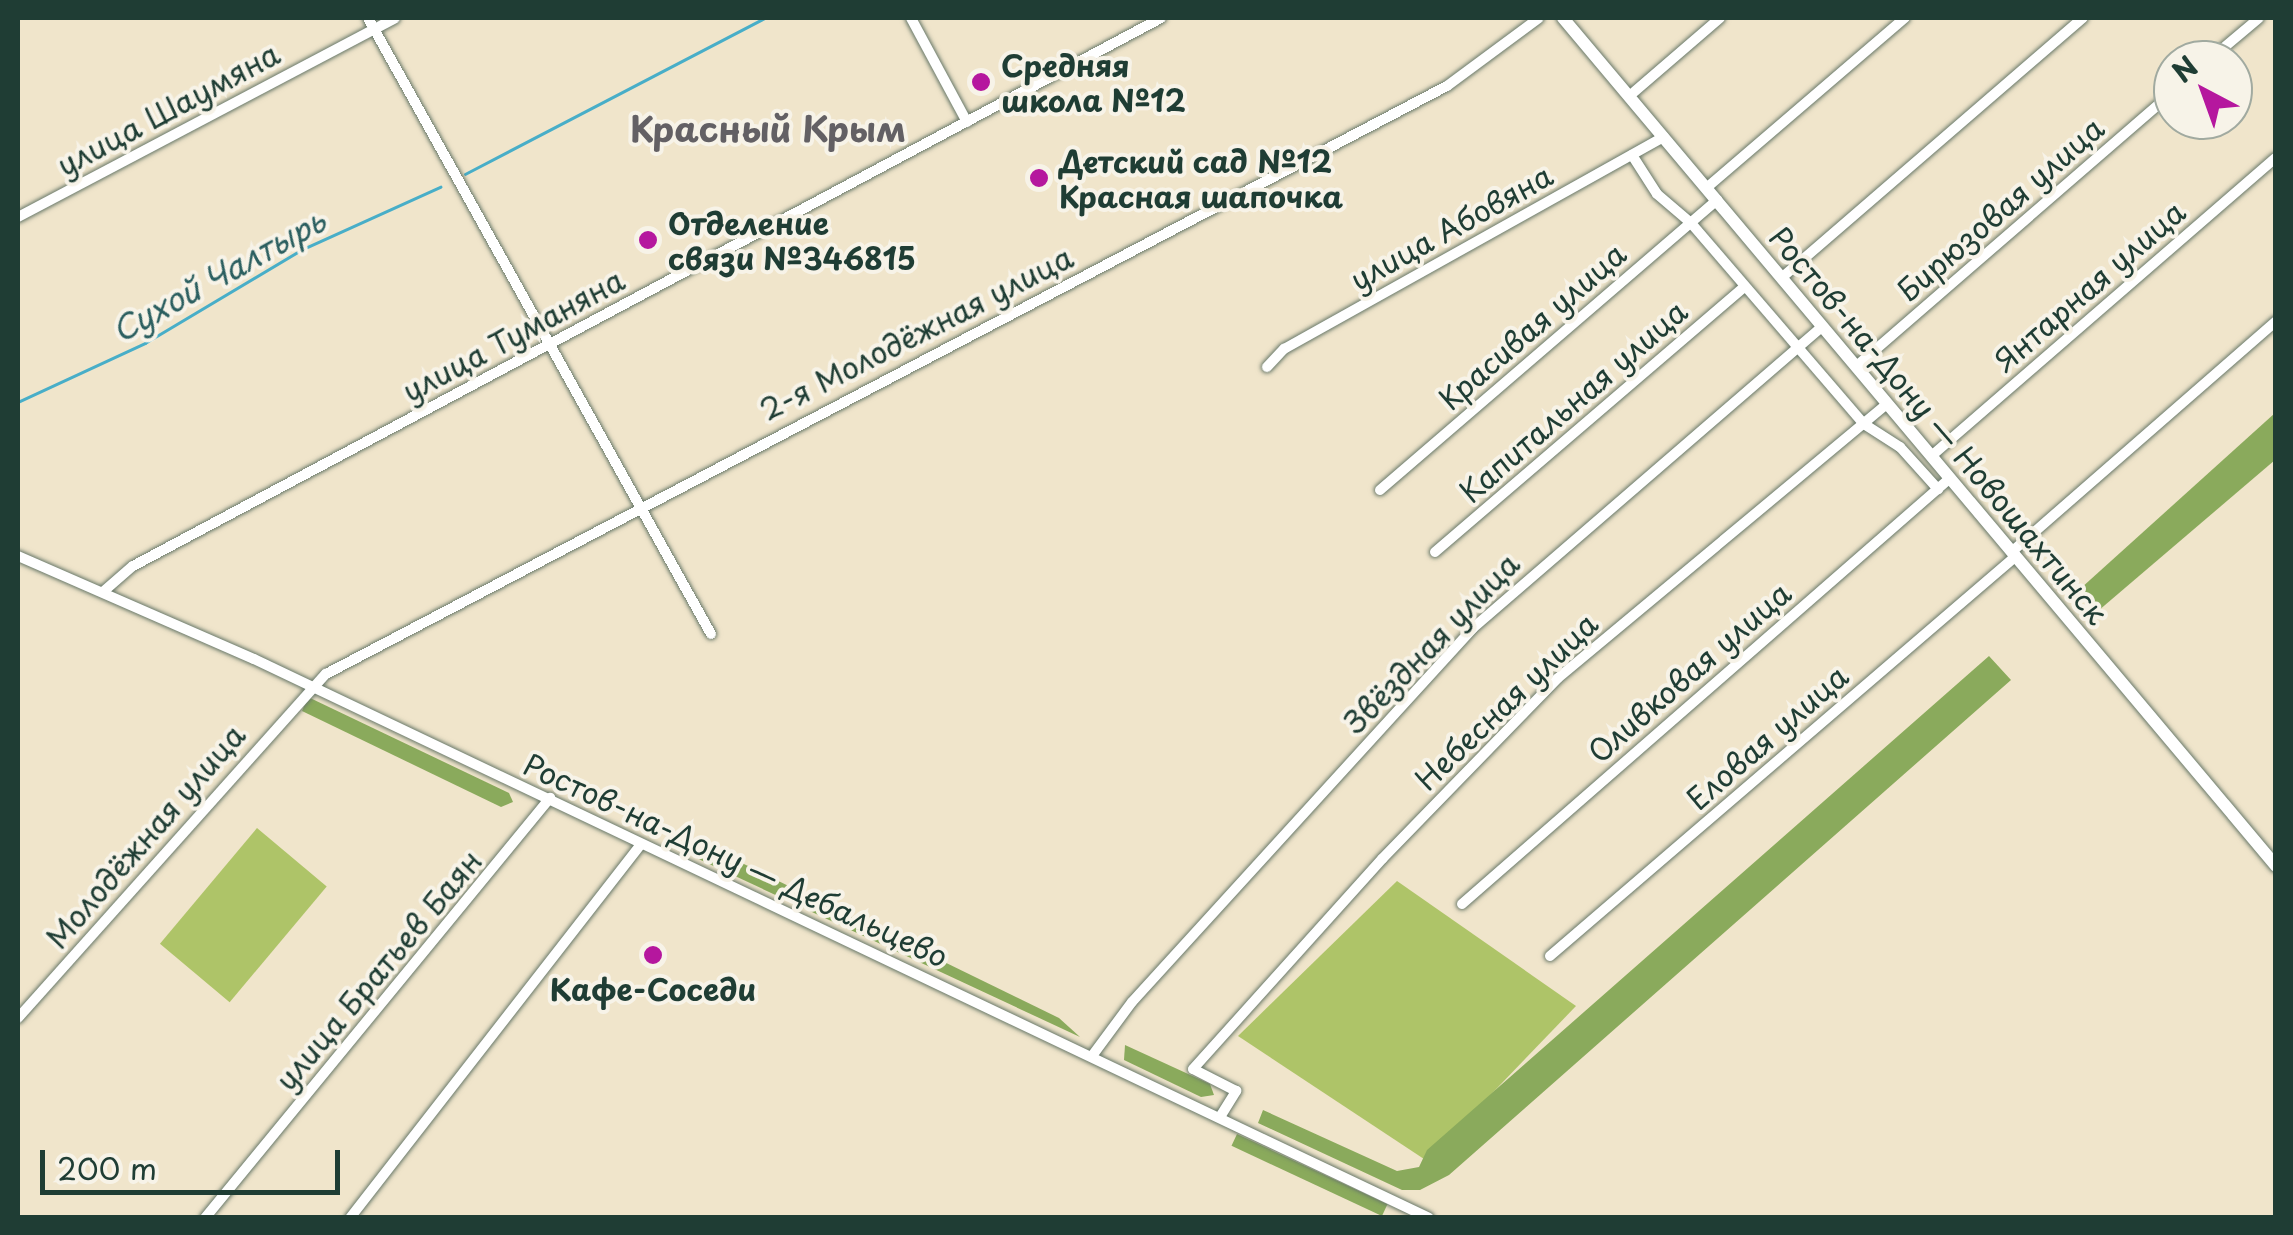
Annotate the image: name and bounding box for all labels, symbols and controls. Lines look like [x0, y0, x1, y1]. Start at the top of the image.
street label: улица Шаумяна [50, 35, 286, 183]
north arrow [2153, 40, 2253, 140]
text: N [2162, 45, 2207, 92]
place label: Средняя школа №12 [1001, 47, 1187, 118]
marker: Средняя школа №12 [970, 71, 992, 93]
district label: Красный Крым [630, 107, 906, 149]
street label: Бирюзовая улица [1889, 109, 2111, 309]
place label: Детский сад №12 Красная шапочка [1059, 143, 1344, 214]
street label: улица Абовяна [1343, 156, 1559, 298]
marker: Детский сад №12 Красная шапочка [1028, 167, 1050, 189]
street label: Янтарная улица [1985, 193, 2193, 379]
water label: Сухой Чалтырь [105, 200, 331, 350]
place label: Отделение связи №346815 [668, 205, 917, 276]
street label: Ростов-на-Дону — Новошахтинск [1762, 219, 2116, 631]
marker: Отделение связи №346815 [637, 229, 659, 251]
street label: Красивая улица [1431, 235, 1633, 417]
street label: 2-я Молодёжная улица [753, 238, 1079, 428]
street label: улица Туманяна [395, 261, 631, 409]
street label: Капитальная улица [1451, 292, 1695, 510]
street label: Звёздная улица [1335, 545, 1527, 741]
street label: Оливковая улица [1580, 574, 1798, 770]
street label: Небесная улица [1407, 604, 1605, 798]
street label: Еловая улица [1679, 657, 1855, 817]
street label: Молодёжная улица [38, 716, 252, 956]
street label: Ростов-на-Дону — Дебальцево [518, 745, 954, 975]
street label: улица Братьев Баян [267, 843, 489, 1097]
marker: Кафе-Соседи [642, 944, 664, 966]
place label: Кафе-Соседи [550, 971, 756, 1007]
scale bar [45, 1130, 345, 1192]
text: 200 m [57, 1145, 157, 1190]

